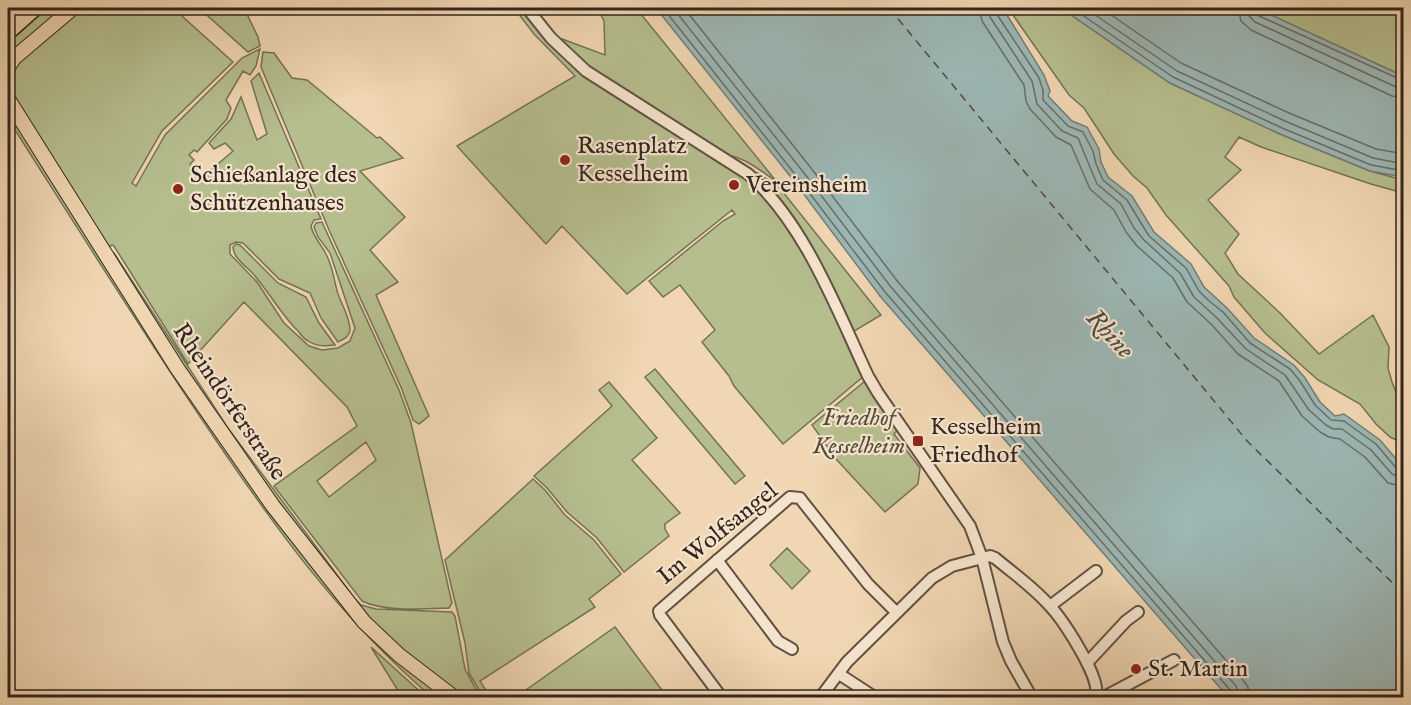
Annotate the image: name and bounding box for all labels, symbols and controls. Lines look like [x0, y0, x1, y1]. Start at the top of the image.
place label: Rasenplatz Kesselheim [577, 131, 689, 190]
marker: Rasenplatz Kesselheim [558, 153, 572, 167]
place label: Schießanlage des Schützenhauses [190, 160, 357, 219]
place label: Vereinsheim [745, 170, 868, 201]
marker: Vereinsheim [727, 178, 741, 192]
marker: Schießanlage des Schützenhauses [171, 182, 185, 196]
water label: Rhine [1079, 302, 1142, 366]
street label: Rheindörferstraße [165, 317, 293, 487]
park label: Friedhof Kesselheim [812, 403, 905, 462]
place label: Kesselheim Friedhof [930, 412, 1042, 471]
marker: Kesselheim Friedhof [911, 434, 925, 448]
street label: Im Wolfsangel [651, 476, 785, 592]
place label: St. Martin [1148, 654, 1248, 685]
marker: St. Martin [1129, 662, 1143, 676]

